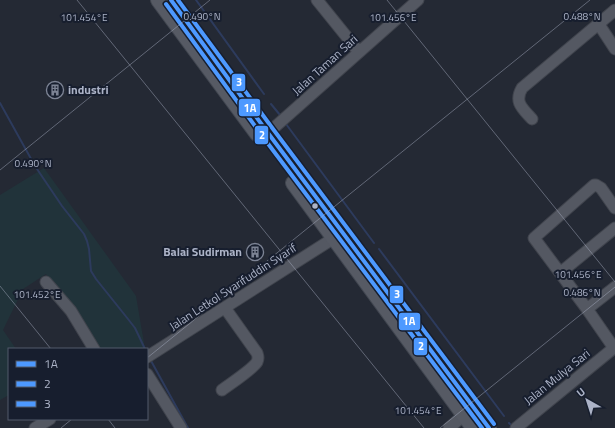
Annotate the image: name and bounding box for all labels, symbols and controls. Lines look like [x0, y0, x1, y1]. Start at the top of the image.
text: 0.490°N [184, 9, 220, 24]
text: 0.488°N [564, 9, 600, 24]
text: 101.454°E [61, 10, 108, 25]
text: 101.456°E [370, 10, 417, 25]
street label: Jalan Taman Sari [287, 30, 362, 99]
line badge: 3 [231, 73, 246, 92]
text: 3 [236, 74, 242, 90]
building icon: industri [45, 80, 65, 100]
place label: industri [68, 80, 109, 99]
line badge: 1A [238, 98, 261, 117]
text: 1A [244, 100, 257, 116]
line badge: 2 [254, 125, 269, 145]
text: 2 [259, 127, 265, 143]
text: 0.490°N [15, 156, 51, 171]
unlabelled marker [310, 201, 320, 211]
street label: Jalan Letkol Syarifuddin Syarif [165, 238, 300, 335]
place label: Balai Sudirman [163, 242, 242, 261]
building icon: Balai Sudirman [245, 242, 265, 262]
text: 101.456°E [555, 267, 602, 282]
line badge: 3 [389, 285, 404, 304]
text: 0.486°N [564, 285, 600, 300]
text: 3 [394, 286, 400, 302]
text: 101.452°E [14, 287, 61, 302]
line badge: 1A [398, 312, 421, 331]
text: 1A [403, 313, 416, 329]
line badge: 2 [413, 337, 428, 356]
text: 2 [418, 338, 424, 354]
street label: Jalan Mulya Sari [520, 344, 594, 409]
legend [8, 348, 148, 420]
text: 1A [44, 354, 58, 373]
text: 2 [44, 374, 51, 393]
north arrow [567, 380, 607, 420]
text: U [573, 384, 589, 401]
text: 3 [44, 394, 51, 413]
text: 101.454°E [395, 403, 442, 418]

